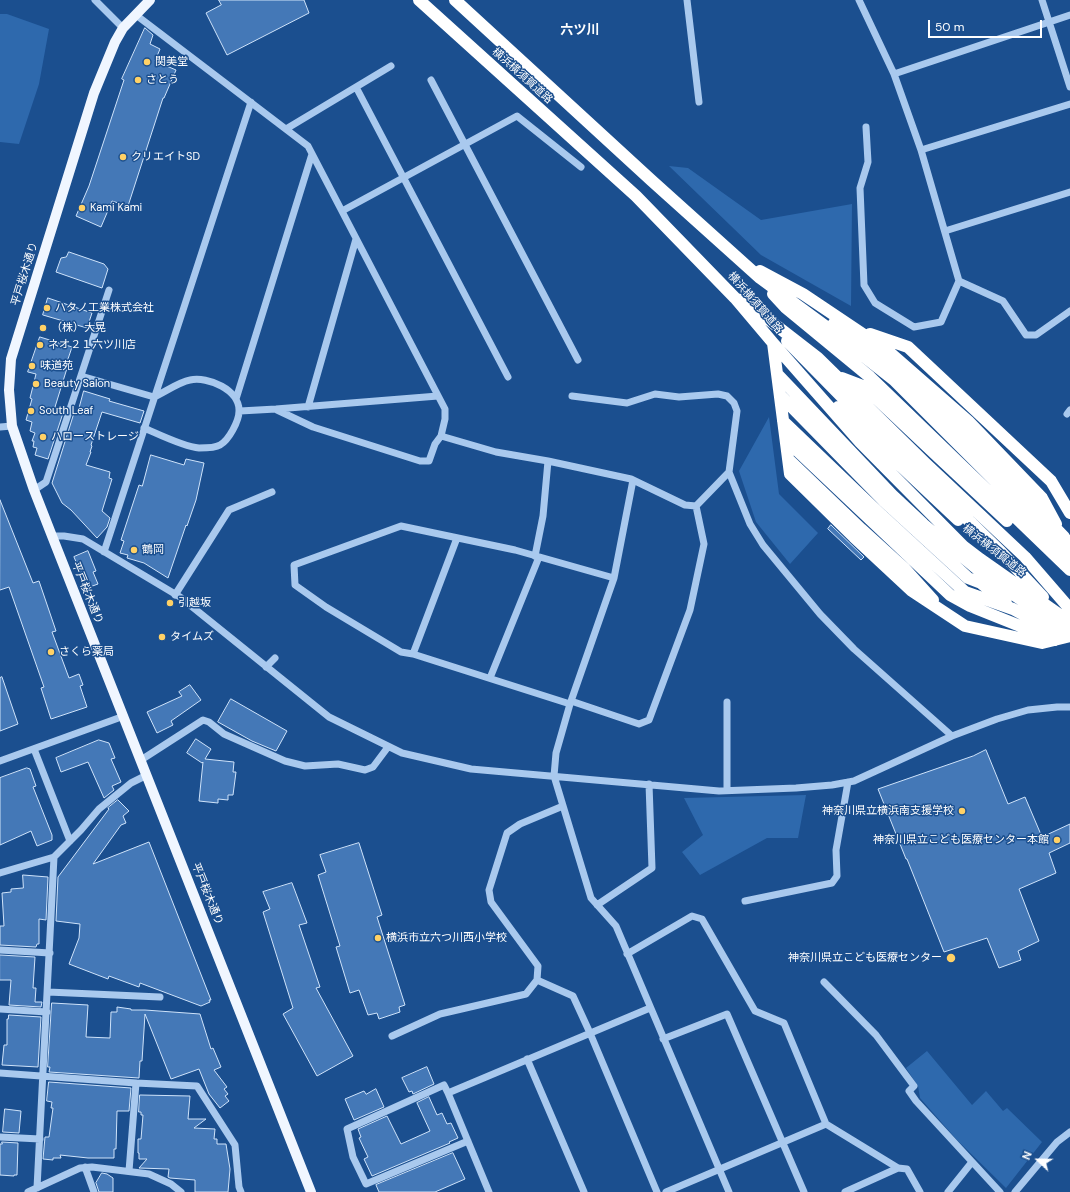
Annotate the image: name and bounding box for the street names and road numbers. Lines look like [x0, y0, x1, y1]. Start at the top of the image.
street label: 横浜横須賀道路 [489, 45, 555, 107]
street label: 平戸桜木通り [9, 241, 41, 307]
street label: 横浜横須賀道路 [725, 270, 785, 336]
street label: 横浜横須賀道路 [960, 522, 1028, 580]
street label: 平戸桜木通り [69, 560, 105, 626]
street label: 平戸桜木通り [189, 861, 225, 927]

